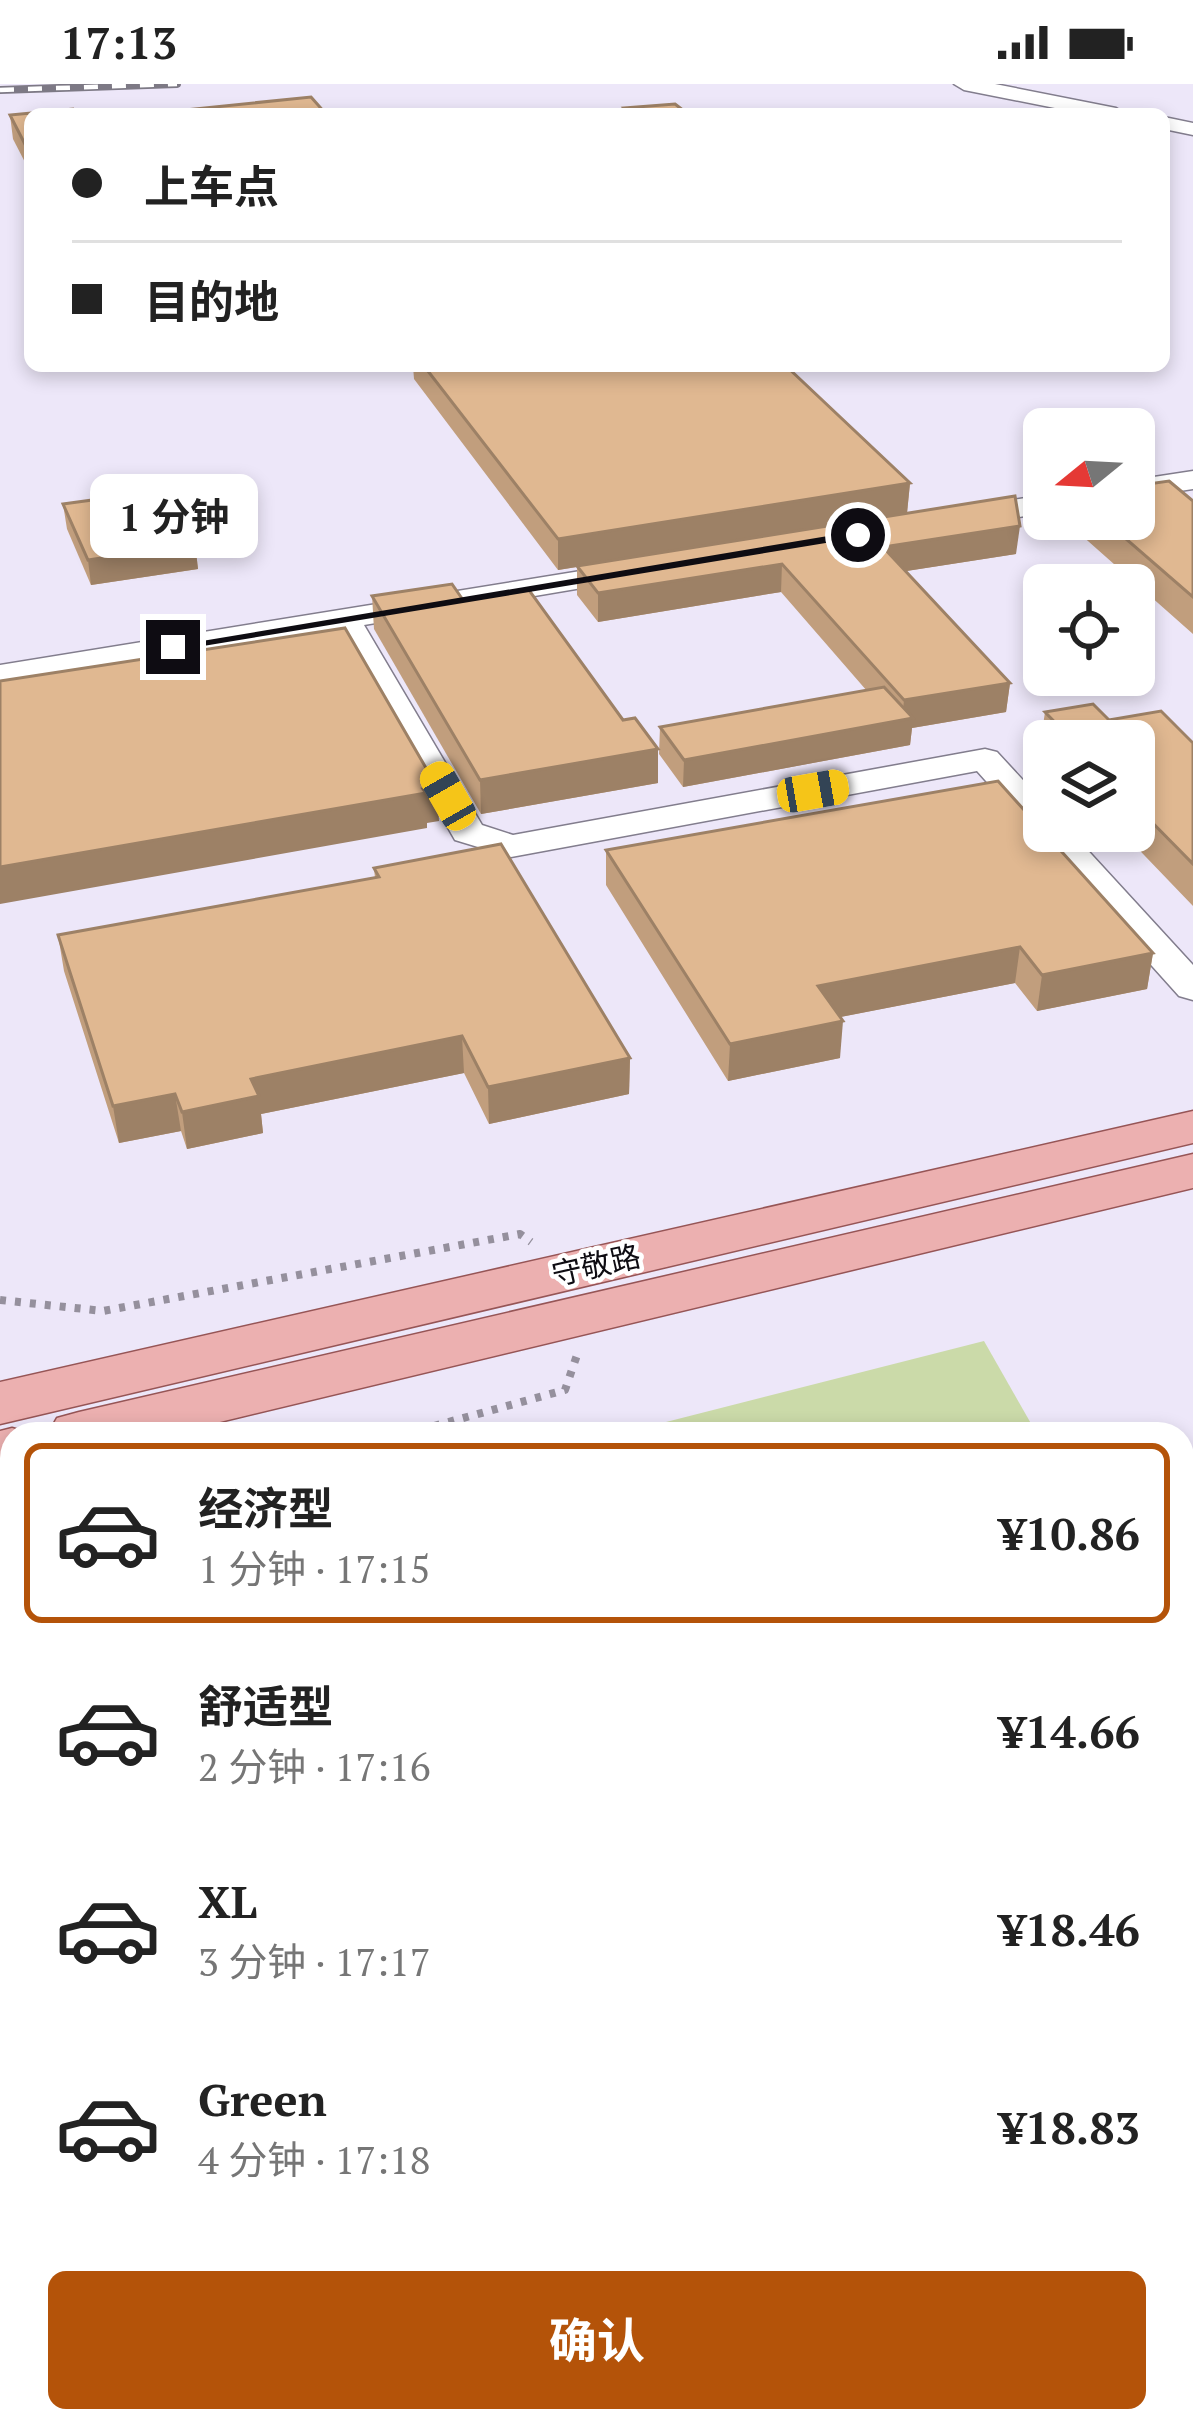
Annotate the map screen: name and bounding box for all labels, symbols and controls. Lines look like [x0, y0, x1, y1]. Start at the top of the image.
text: 17:13 [60, 12, 177, 72]
text: 上车点 [144, 156, 279, 216]
text: 目的地 [144, 271, 279, 331]
north arrow [1023, 408, 1155, 540]
map controls [1023, 408, 1155, 852]
callout: 1 分钟 [89, 473, 257, 557]
text: 1 分钟 [119, 490, 229, 542]
route start [831, 508, 885, 562]
button: locate [1023, 564, 1155, 696]
route end [146, 620, 200, 674]
button: layers [1023, 720, 1155, 852]
car [414, 756, 482, 836]
car [774, 767, 852, 815]
street label: 守敬路 [548, 1235, 644, 1295]
text: 经济型 [198, 1478, 333, 1538]
icon: car [54, 1479, 162, 1587]
text: ¥10.86 [1000, 1503, 1140, 1563]
text: 1 分钟 · 17:15 [198, 1542, 430, 1594]
text: 舒适型 [198, 1676, 333, 1736]
icon: car [54, 1677, 162, 1785]
text: ¥14.66 [1000, 1701, 1140, 1761]
text: 2 分钟 · 17:16 [198, 1740, 430, 1792]
text: XL [198, 1871, 257, 1931]
icon: car [54, 1875, 162, 1983]
text: ¥18.46 [1000, 1899, 1140, 1959]
text: 3 分钟 · 17:17 [198, 1935, 430, 1987]
text: Green [198, 2069, 327, 2129]
icon: car [54, 2073, 162, 2181]
text: ¥18.83 [1000, 2097, 1140, 2157]
text: 4 分钟 · 17:18 [198, 2133, 430, 2185]
button: 确认 [48, 2271, 1146, 2409]

